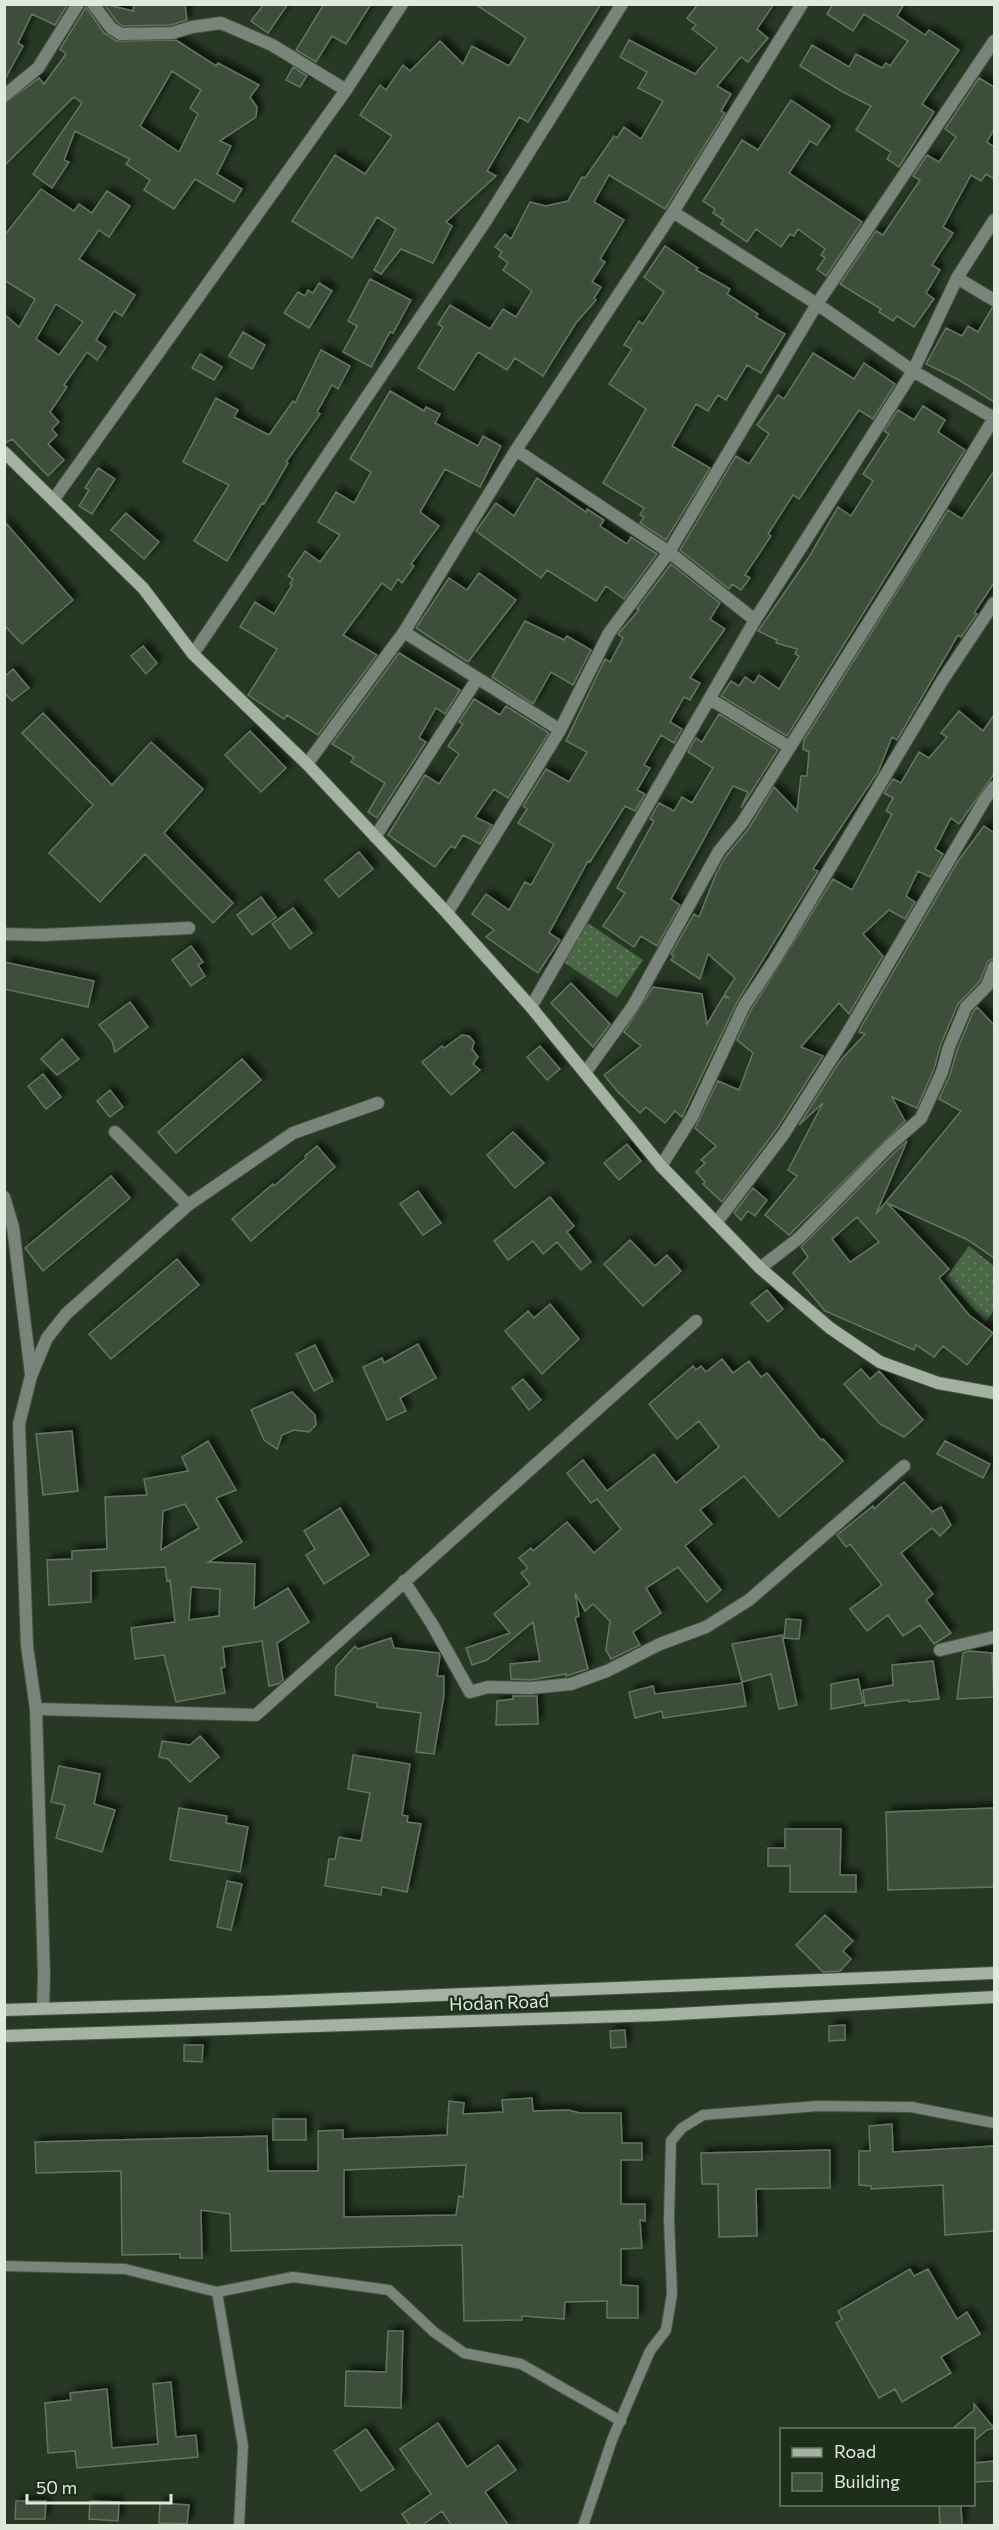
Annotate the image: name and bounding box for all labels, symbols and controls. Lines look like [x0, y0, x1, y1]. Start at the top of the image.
street label: Hodan Road [449, 1989, 549, 2015]
legend [780, 2428, 975, 2506]
text: Road [834, 2440, 876, 2462]
scale bar [27, 2467, 171, 2505]
text: Building [834, 2470, 900, 2492]
text: 50 m [36, 2476, 77, 2498]

